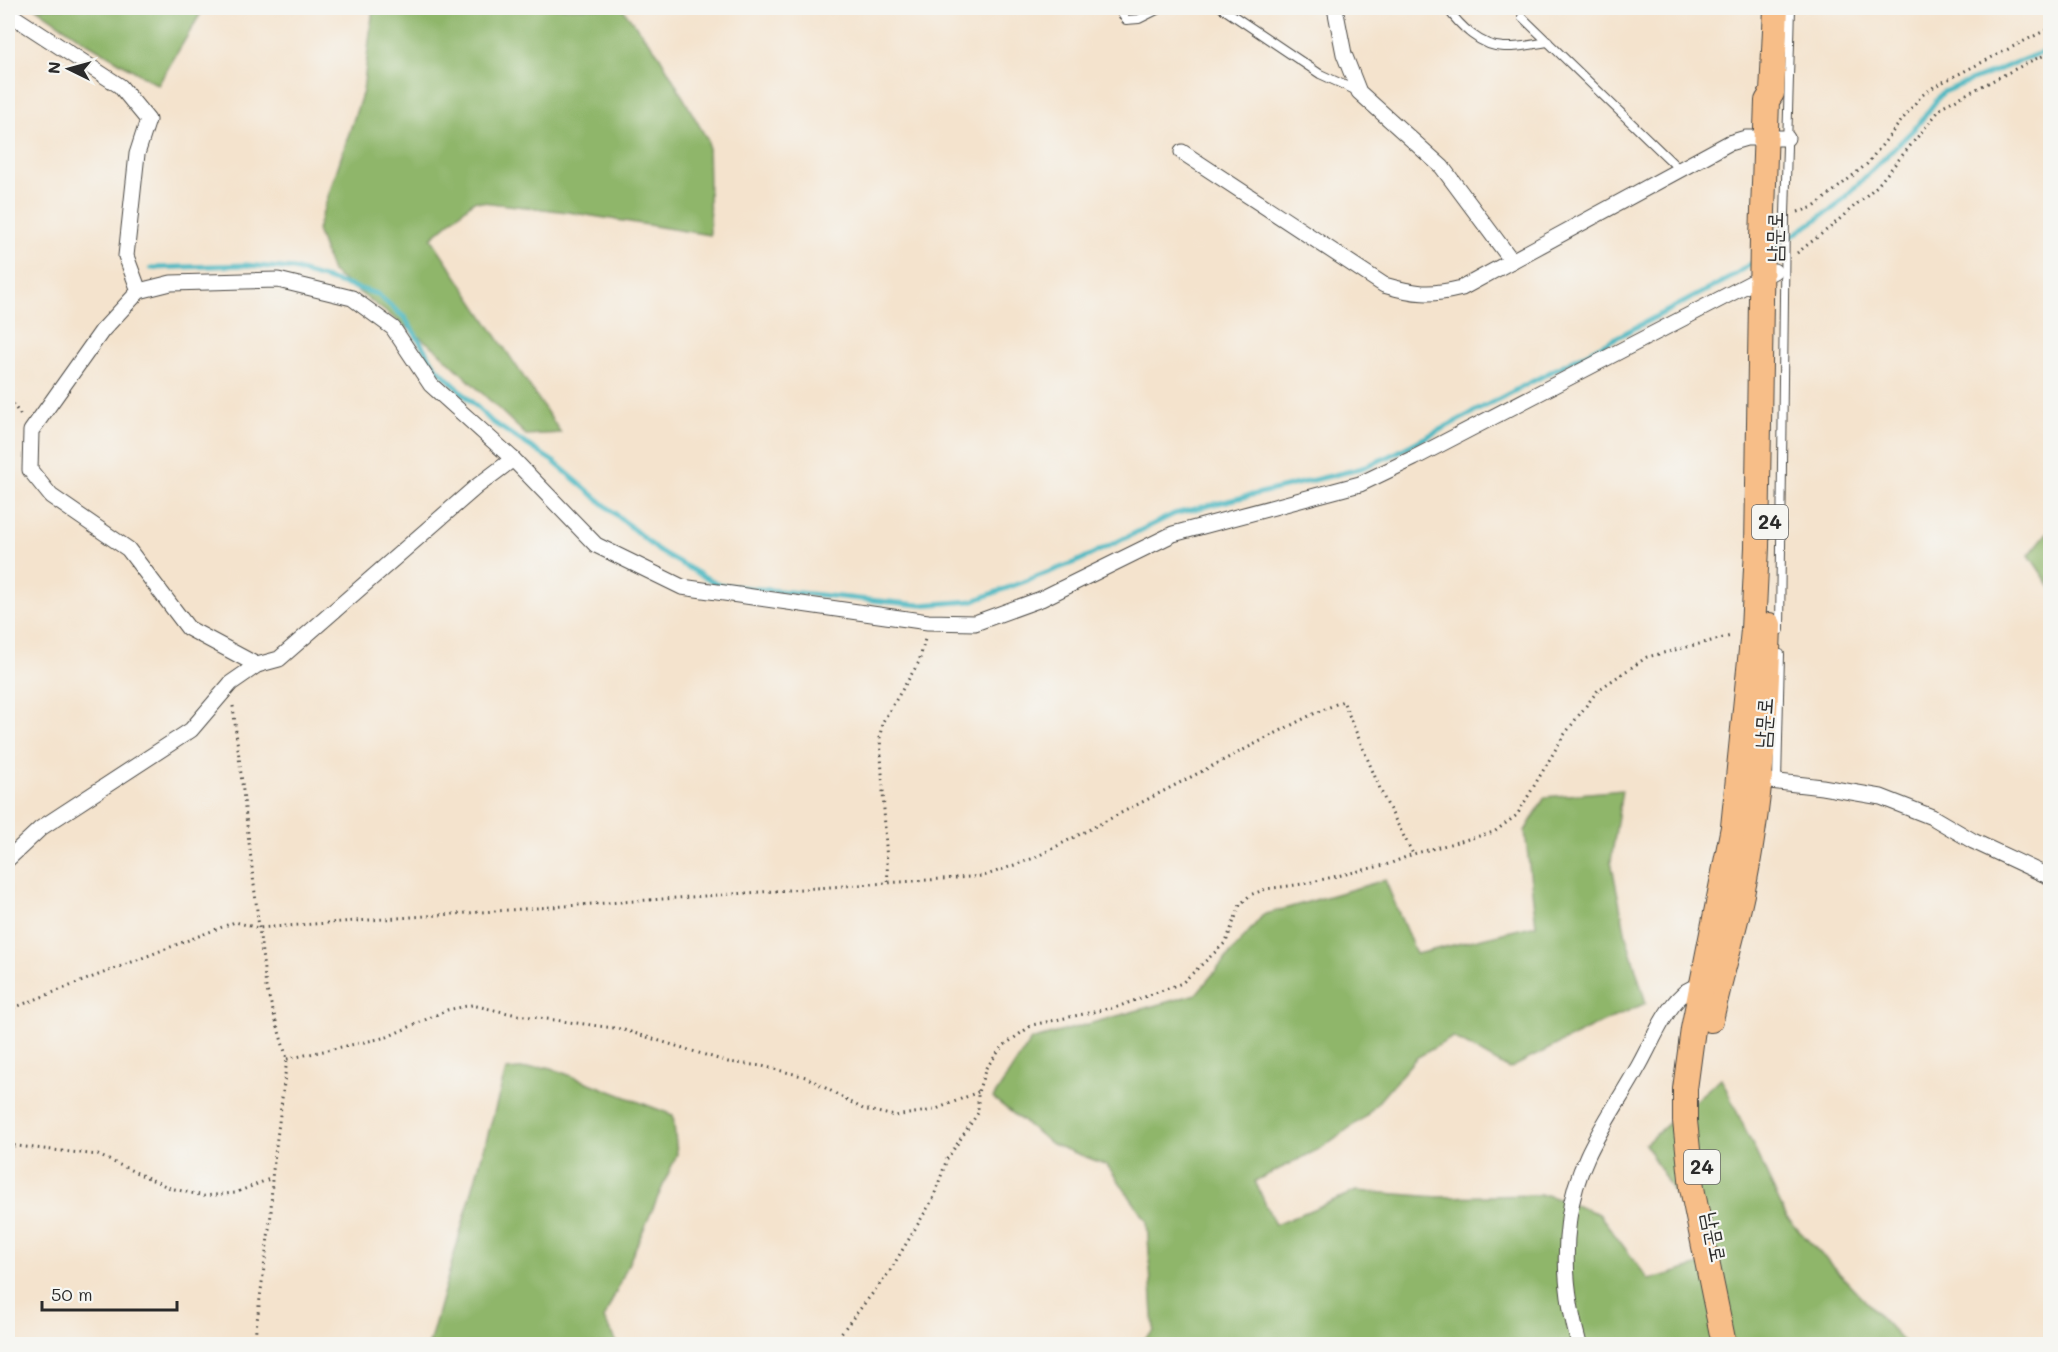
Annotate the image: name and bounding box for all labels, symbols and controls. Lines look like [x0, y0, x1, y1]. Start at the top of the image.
north arrow [39, 39, 99, 99]
text: N [43, 61, 65, 75]
street label: 남문로 [1760, 211, 1787, 263]
road number: 24 [1752, 505, 1788, 539]
street label: 남문로 [1747, 697, 1778, 749]
road number: 24 [1684, 1150, 1720, 1184]
street label: 남문로 [1697, 1209, 1734, 1264]
scale bar [42, 1274, 177, 1312]
text: 50 m [51, 1282, 93, 1306]

